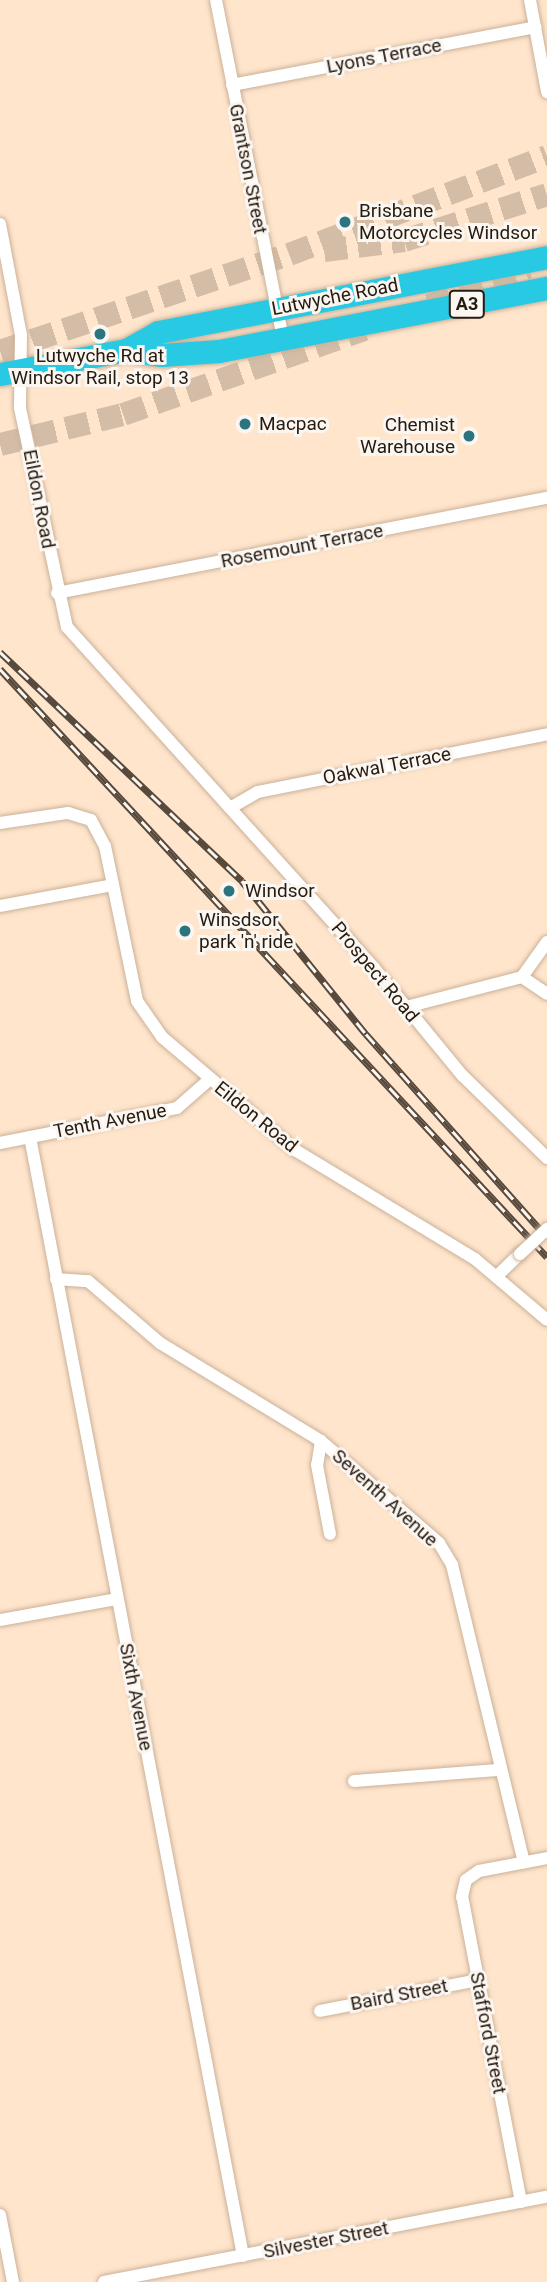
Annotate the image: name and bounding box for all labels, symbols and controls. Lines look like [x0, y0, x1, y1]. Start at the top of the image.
street label: Lyons Terrace [324, 34, 444, 78]
street label: Grantson Street [224, 102, 272, 236]
place label: Brisbane Motorcycles Windsor [359, 200, 537, 244]
marker: Brisbane Motorcycles Windsor [337, 214, 353, 230]
street label: Lutwyche Road [270, 274, 400, 320]
road number: A3 [448, 290, 486, 318]
marker: Lutwyche Rd at Windsor Rail, stop 13 [92, 326, 108, 342]
place label: Lutwyche Rd at Windsor Rail, stop 13 [11, 345, 189, 389]
place label: Macpac [259, 413, 327, 435]
place label: Chemist Warehouse [360, 414, 455, 458]
marker: Macpac [237, 416, 253, 432]
marker: Chemist Warehouse [461, 428, 477, 444]
street label: Eildon Road [18, 448, 60, 550]
street label: Rosemount Terrace [219, 519, 385, 573]
street label: Oakwal Terrace [321, 742, 453, 790]
place label: Windsor [245, 880, 315, 902]
marker: Windsor [219, 881, 239, 901]
place label: Winsdsor park 'n' ride [199, 909, 293, 953]
street label: Prospect Road [326, 917, 424, 1027]
marker: Winsdsor park 'n' ride [177, 923, 193, 939]
street label: Eildon Road [210, 1077, 302, 1157]
street label: Tenth Avenue [52, 1099, 168, 1143]
street label: Seventh Avenue [327, 1445, 443, 1551]
street label: Sixth Avenue [114, 1641, 158, 1753]
street label: Stafford Street [465, 1970, 511, 2096]
street label: Baird Street [348, 1974, 450, 2016]
street label: Silvester Street [261, 2217, 391, 2263]

